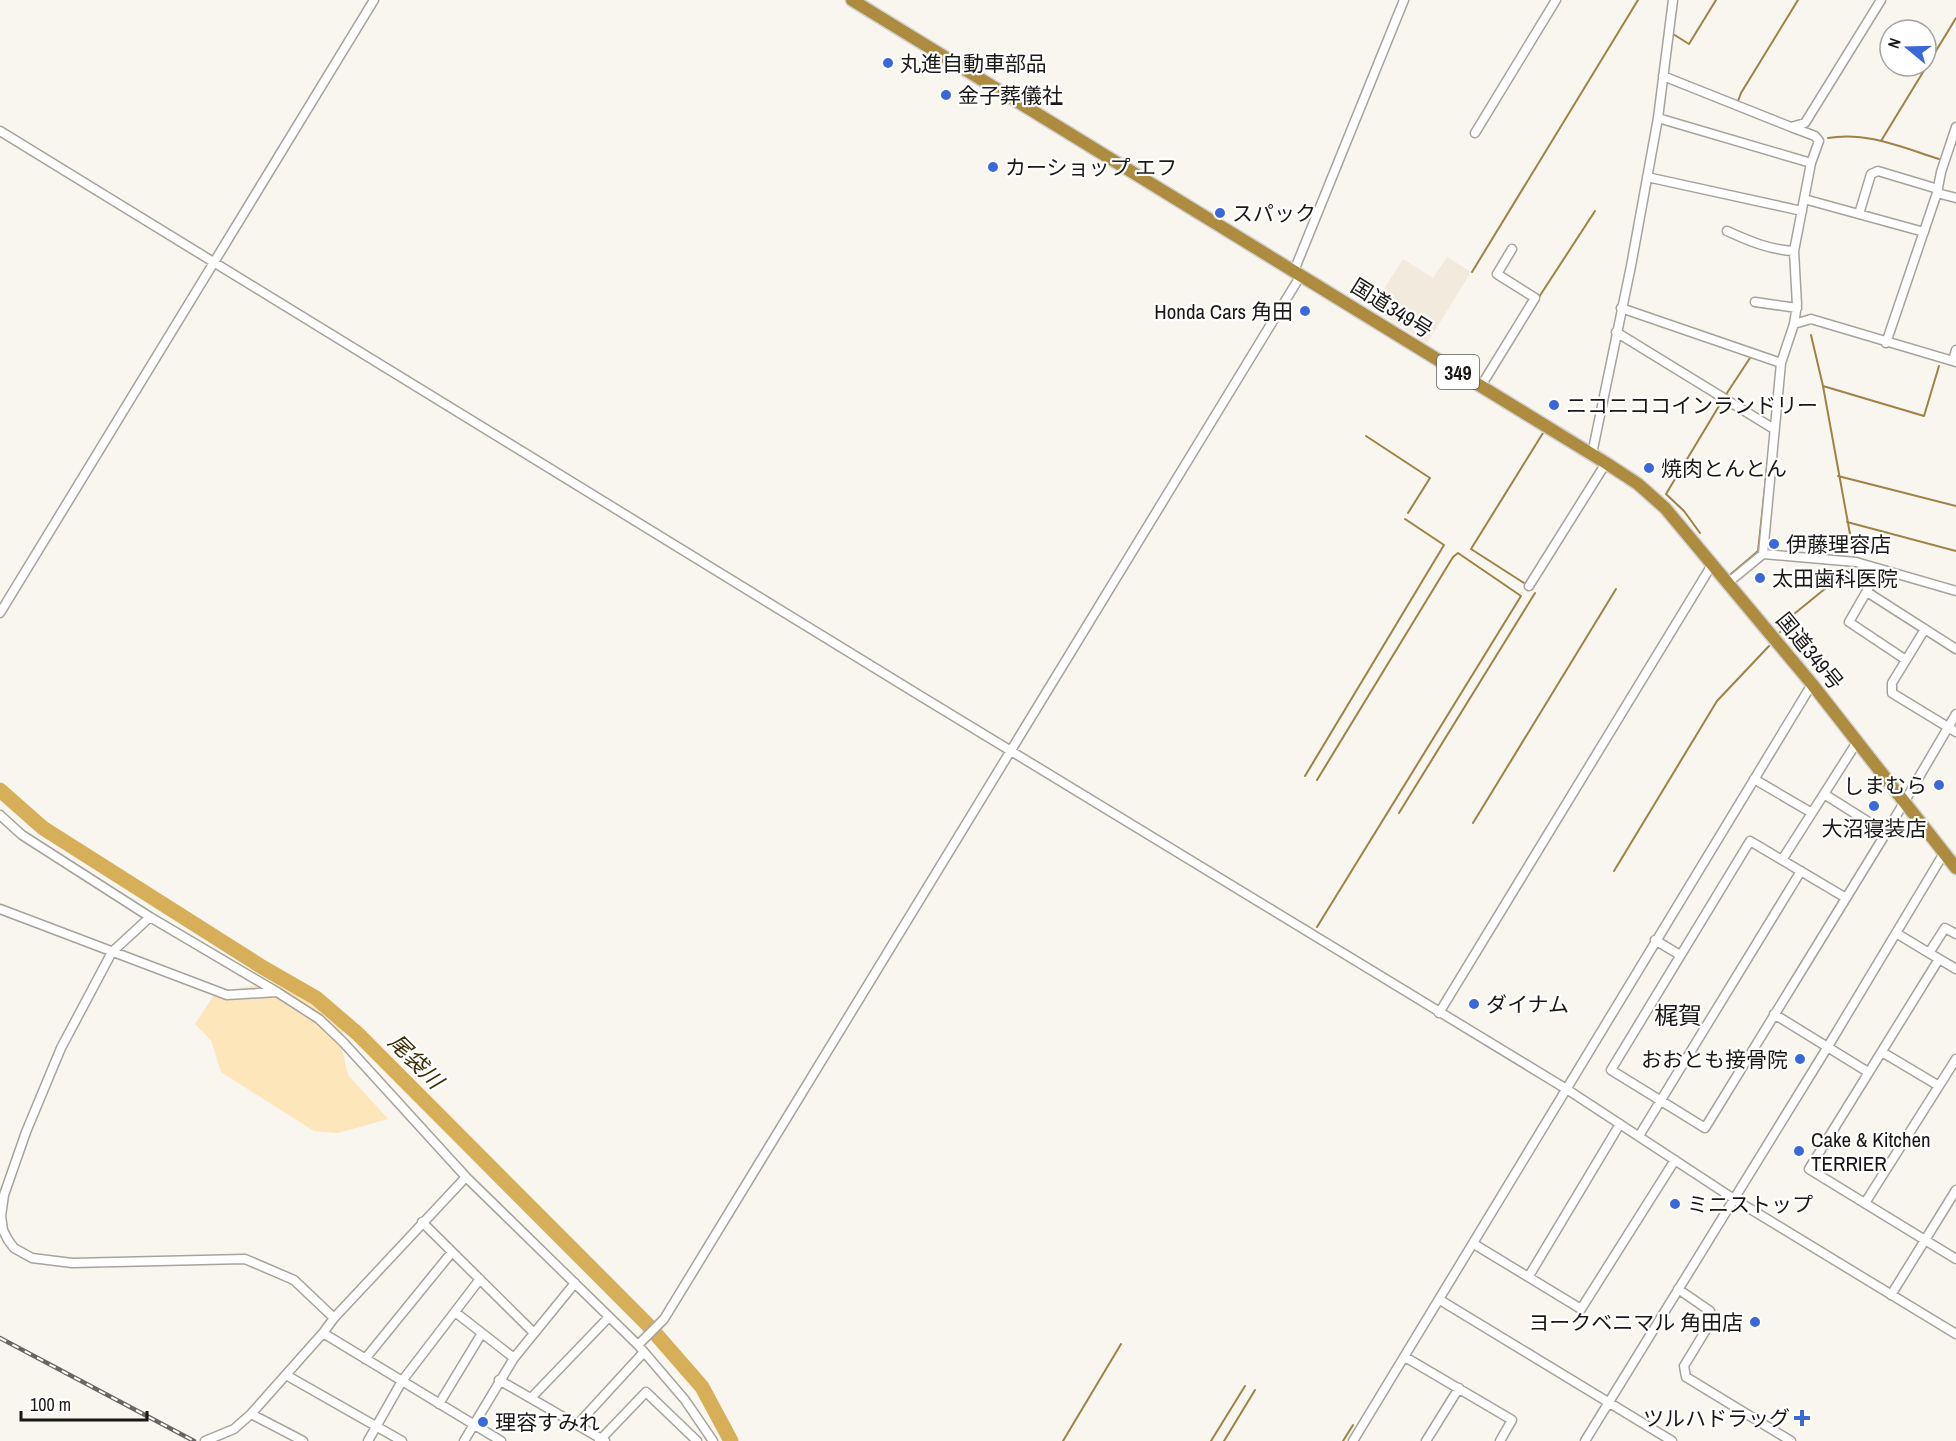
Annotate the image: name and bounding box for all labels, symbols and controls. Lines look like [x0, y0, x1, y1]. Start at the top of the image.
north arrow [1878, 18, 1938, 78]
text: N [1882, 35, 1906, 51]
place label: 丸進自動車部品 [900, 49, 1047, 78]
marker: 丸進自動車部品 [881, 56, 895, 70]
place label: 金子葬儀社 [958, 81, 1063, 110]
marker: 金子葬儀社 [939, 88, 953, 102]
place label: カーショップ エフ [1005, 153, 1177, 182]
marker: カーショップ エフ [986, 160, 1000, 174]
place label: スパック [1232, 199, 1316, 228]
marker: スパック [1213, 206, 1227, 220]
street label: 国道349号 [1345, 271, 1439, 345]
place label: Honda Cars 角田 [1154, 297, 1293, 326]
marker: Honda Cars 角田 [1298, 304, 1312, 318]
road number: 349 [1437, 355, 1479, 389]
place label: ニコニココインランドリー [1566, 391, 1818, 420]
marker: ニコニココインランドリー [1547, 398, 1561, 412]
place label: 焼肉とんとん [1661, 454, 1787, 483]
marker: 焼肉とんとん [1642, 461, 1656, 475]
place label: 伊藤理容店 [1786, 530, 1891, 559]
marker: 伊藤理容店 [1767, 537, 1781, 551]
place label: 太田歯科医院 [1772, 564, 1898, 593]
marker: 太田歯科医院 [1753, 571, 1767, 585]
street label: 国道349号 [1770, 606, 1850, 696]
place label: しまむら [1843, 771, 1927, 800]
marker: しまむら [1932, 778, 1946, 792]
marker: 大沼寝装店 [1867, 799, 1881, 813]
place label: 大沼寝装店 [1822, 814, 1927, 843]
place label: ダイナム [1486, 990, 1569, 1019]
marker: ダイナム [1467, 997, 1481, 1011]
district label: 梶賀 [1654, 999, 1702, 1031]
water label: 尾袋川 [382, 1027, 451, 1096]
place label: おおとも接骨院 [1641, 1045, 1788, 1074]
marker: おおとも接骨院 [1793, 1052, 1807, 1066]
place label: Cake & Kitchen TERRIER [1811, 1125, 1931, 1178]
marker: Cake & Kitchen TERRIER [1792, 1144, 1806, 1158]
place label: ミニストップ [1687, 1190, 1813, 1219]
marker: ミニストップ [1668, 1197, 1682, 1211]
place label: ヨークベニマル 角田店 [1528, 1308, 1743, 1337]
marker: ヨークベニマル 角田店 [1748, 1315, 1762, 1329]
scale bar [21, 1384, 147, 1422]
text: 100 m [30, 1392, 71, 1417]
place label: ツルハドラッグ [1643, 1404, 1790, 1433]
place label: 理容すみれ [495, 1408, 600, 1437]
marker: ツルハドラッグ [1795, 1411, 1809, 1425]
marker: 理容すみれ [476, 1415, 490, 1429]

